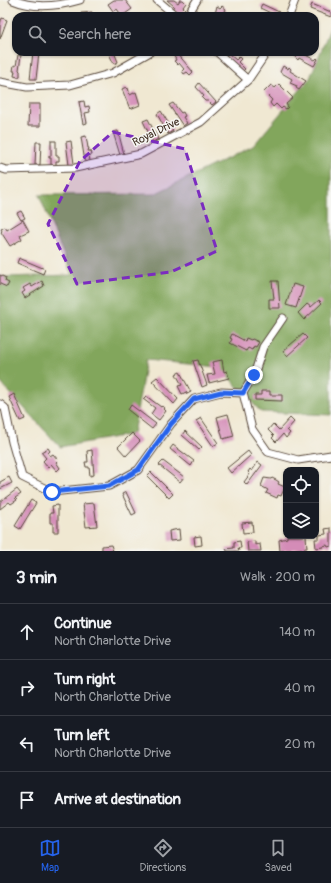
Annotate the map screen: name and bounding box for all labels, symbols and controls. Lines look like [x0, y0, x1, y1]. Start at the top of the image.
search box [12, 12, 319, 56]
icon: search [26, 23, 48, 45]
text: Search here [58, 25, 131, 44]
street label: Royal Drive [130, 115, 182, 149]
route end [245, 366, 263, 384]
map controls [283, 467, 319, 539]
button: locate [283, 467, 319, 503]
route start [43, 483, 61, 501]
button: layers [283, 503, 319, 539]
text: 3 min [16, 567, 57, 588]
text: Walk · 200 m [240, 569, 315, 585]
text: Continue [54, 614, 112, 633]
icon: ahead [16, 621, 38, 643]
text: 140 m [279, 624, 315, 640]
text: North Charlotte Drive [54, 633, 171, 649]
text: Turn right [54, 670, 115, 689]
icon: right [16, 677, 38, 699]
text: 40 m [284, 680, 315, 696]
text: North Charlotte Drive [54, 689, 171, 705]
text: Turn left [54, 726, 110, 745]
icon: left [16, 733, 38, 755]
text: 20 m [284, 736, 315, 752]
text: North Charlotte Drive [54, 745, 171, 761]
icon: arrive [16, 789, 38, 811]
text: Arrive at destination [54, 790, 181, 809]
tab: Map [39, 837, 61, 874]
tab: Directions [139, 837, 186, 874]
tab: Saved [265, 837, 292, 874]

